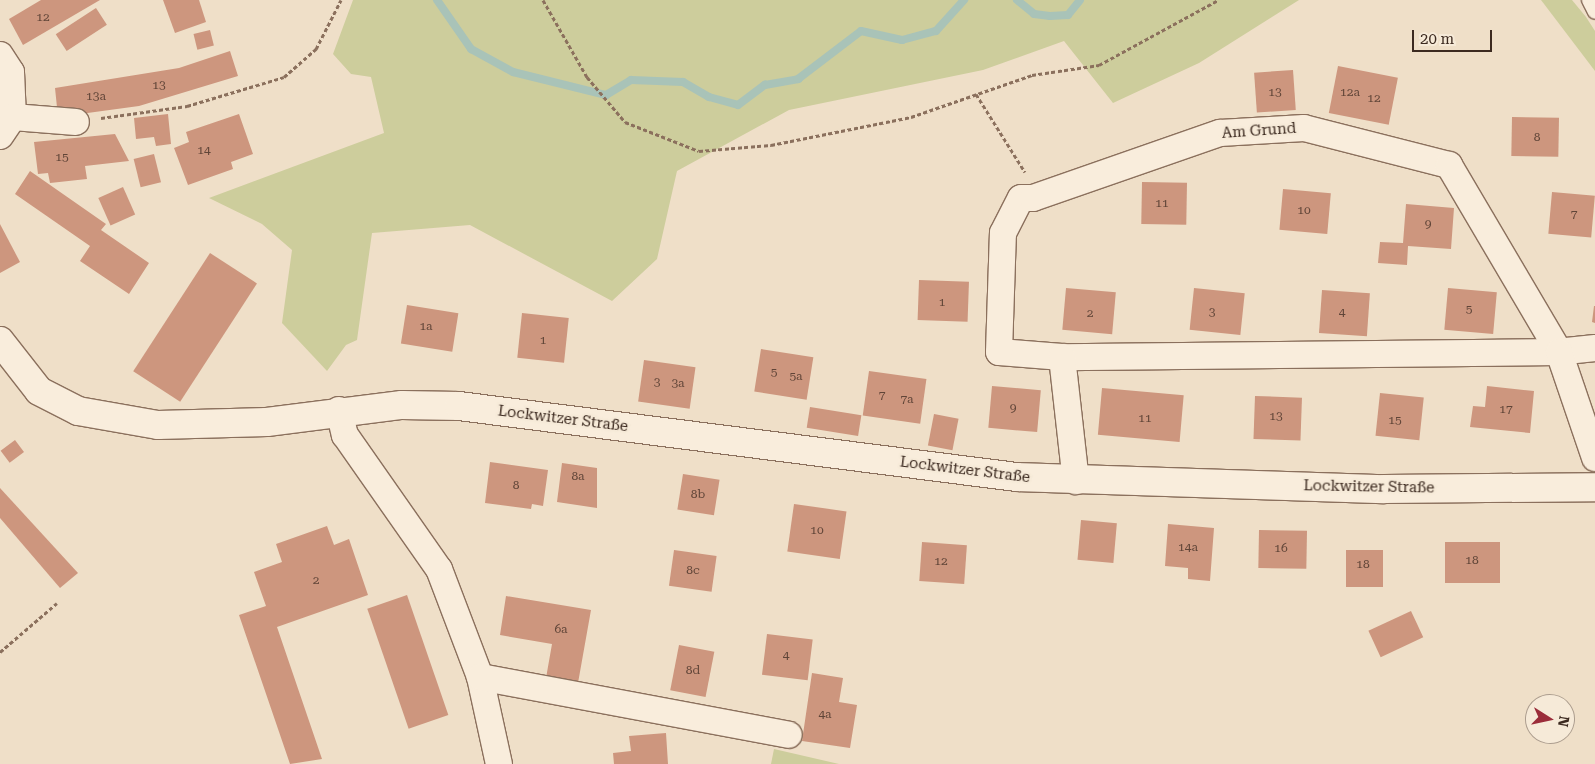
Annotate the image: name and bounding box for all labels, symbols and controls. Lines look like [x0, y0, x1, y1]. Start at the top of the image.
house number: 12 [36, 11, 50, 25]
scale bar [1415, 20, 1495, 52]
text: 20 m [1420, 30, 1454, 48]
house number: 13 [152, 79, 166, 93]
house number: 13 [1268, 86, 1282, 100]
house number: 12a [1340, 86, 1360, 100]
house number: 13a [86, 90, 106, 104]
house number: 12 [1367, 92, 1381, 106]
street label: Am Grund [1221, 119, 1297, 143]
house number: 8 [1534, 131, 1540, 145]
house number: 14 [197, 144, 211, 158]
house number: 15 [55, 151, 69, 165]
house number: 11 [1155, 197, 1169, 211]
house number: 10 [1297, 204, 1311, 218]
house number: 7 [1571, 208, 1577, 222]
house number: 9 [1425, 218, 1431, 232]
house number: 1 [939, 296, 945, 310]
house number: 5 [1466, 303, 1472, 317]
house number: 3 [1209, 306, 1215, 320]
house number: 4 [1339, 306, 1345, 320]
house number: 2 [1087, 307, 1093, 321]
house number: 1a [419, 320, 433, 334]
house number: 1 [540, 334, 546, 348]
house number: 5 [771, 366, 777, 380]
house number: 5a [789, 370, 803, 384]
house number: 3 [654, 376, 660, 390]
house number: 3a [671, 377, 685, 391]
house number: 7 [879, 389, 885, 403]
house number: 7a [900, 393, 914, 407]
street label: Lockwitzer Straße [497, 402, 629, 436]
house number: 9 [1010, 402, 1016, 416]
house number: 17 [1499, 403, 1513, 417]
house number: 13 [1269, 410, 1283, 424]
house number: 11 [1138, 412, 1152, 426]
house number: 15 [1388, 414, 1402, 428]
street label: Lockwitzer Straße [899, 453, 1031, 487]
house number: 8a [571, 470, 585, 484]
street label: Lockwitzer Straße [1303, 477, 1435, 497]
house number: 8 [513, 479, 519, 493]
house number: 8b [691, 488, 705, 502]
house number: 10 [810, 524, 824, 538]
house number: 14a [1178, 541, 1198, 555]
house number: 16 [1274, 542, 1288, 556]
house number: 18 [1465, 554, 1479, 568]
house number: 12 [934, 555, 948, 569]
house number: 18 [1356, 558, 1370, 572]
house number: 8c [686, 564, 700, 578]
house number: 2 [313, 574, 319, 588]
house number: 6a [554, 623, 568, 637]
house number: 4 [783, 649, 789, 663]
house number: 8d [686, 664, 700, 678]
north arrow [1525, 694, 1575, 744]
house number: 4a [818, 708, 832, 722]
text: N [1555, 715, 1573, 728]

